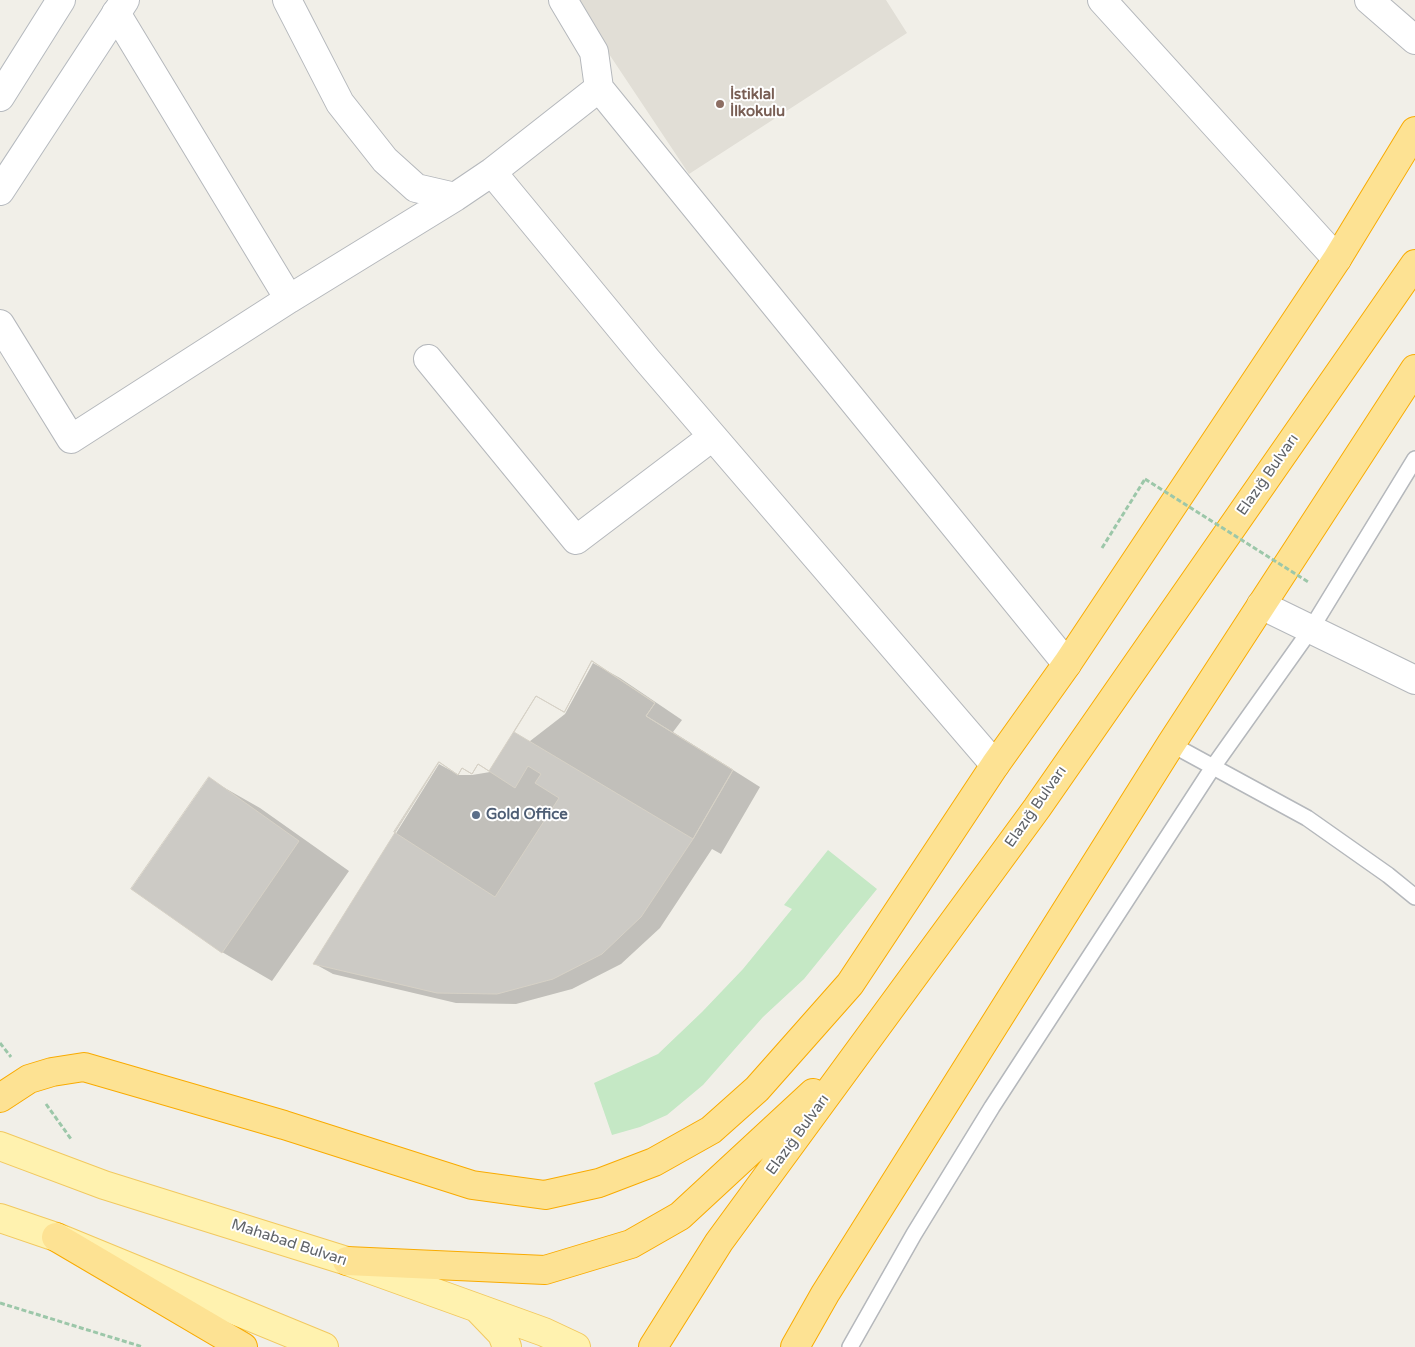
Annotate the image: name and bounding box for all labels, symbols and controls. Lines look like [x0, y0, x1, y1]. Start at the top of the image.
place label: İstiklal İlkokulu [730, 86, 785, 121]
marker: İstiklal İlkokulu [714, 98, 726, 110]
street label: Elazığ Bulvarı [1233, 431, 1303, 519]
street label: Elazığ Bulvarı [1001, 763, 1071, 851]
place label: Gold Office [486, 806, 568, 824]
marker: Gold Office [470, 809, 482, 821]
street label: Elazığ Bulvarı [763, 1091, 833, 1179]
street label: Mahabad Bulvarı [229, 1216, 349, 1270]

